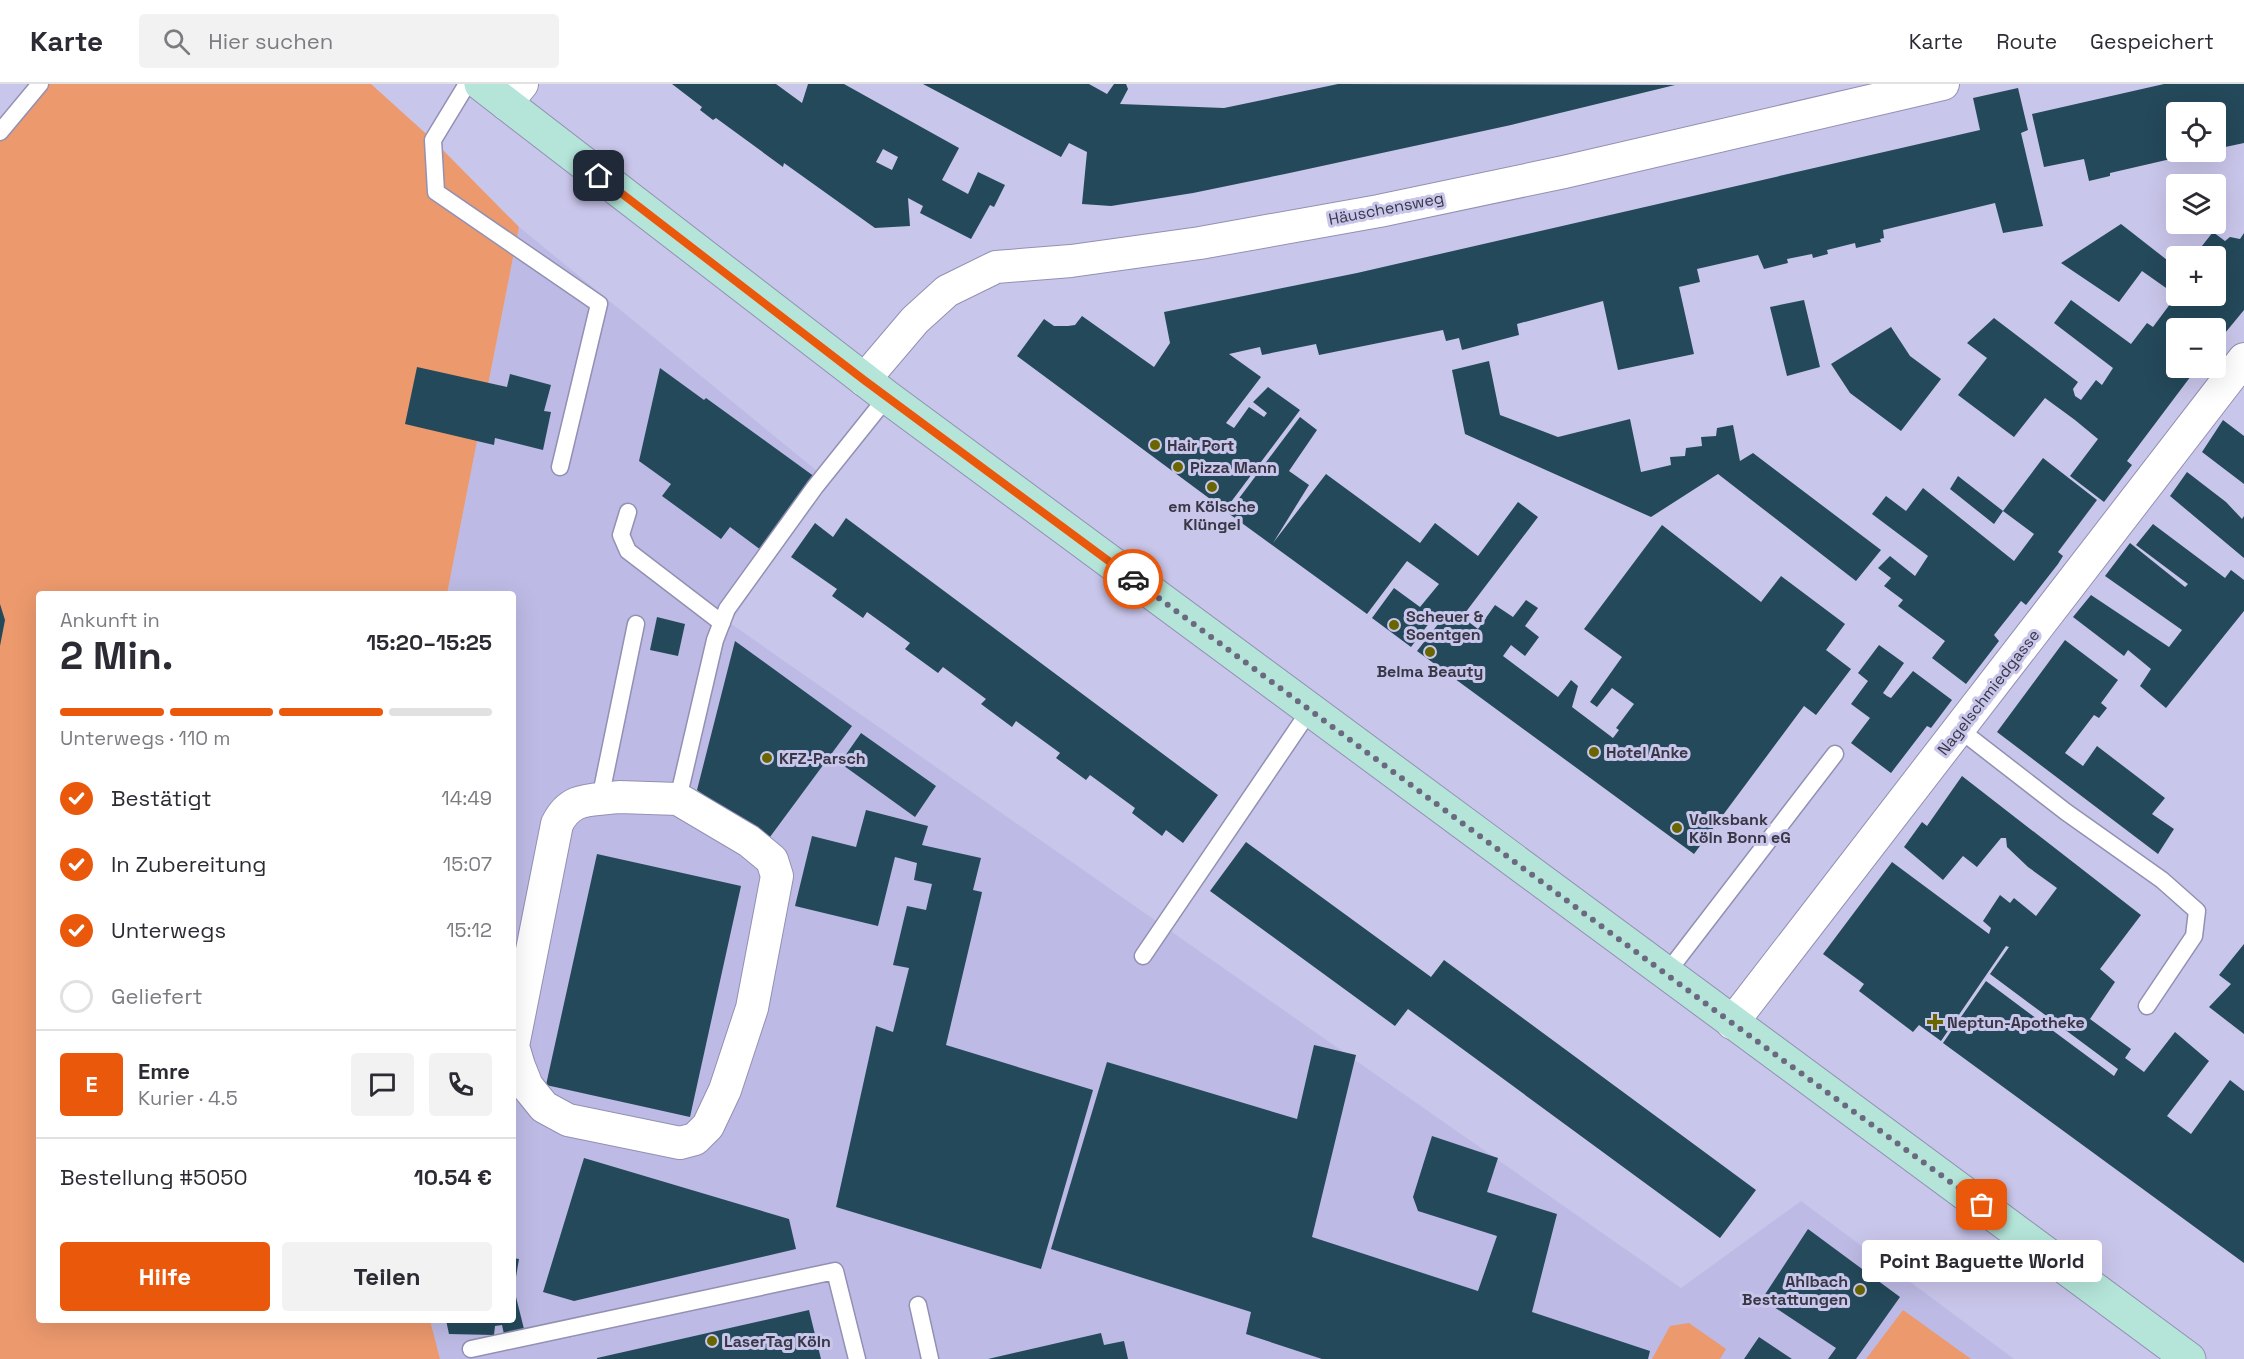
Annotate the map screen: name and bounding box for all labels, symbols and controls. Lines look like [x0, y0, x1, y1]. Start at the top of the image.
search box [139, 14, 559, 68]
text: Karte [30, 23, 103, 59]
icon: search [160, 25, 193, 58]
text: Hier suchen [208, 27, 333, 55]
text: Karte [1909, 28, 1963, 55]
text: Route [1996, 28, 2057, 55]
text: Gespeichert [2090, 28, 2214, 55]
map controls [2166, 102, 2226, 378]
button: locate [2166, 102, 2226, 162]
pin [573, 150, 624, 201]
icon: home [582, 159, 615, 192]
button: layers [2166, 174, 2226, 234]
street label: Häuschensweg [1327, 187, 1446, 230]
button: + [2166, 246, 2226, 306]
button: − [2166, 318, 2226, 378]
place label: Hair Port [1167, 435, 1234, 456]
marker: Hair Port [1148, 438, 1162, 452]
place label: Pizza Mann [1190, 457, 1277, 478]
marker: Pizza Mann [1171, 460, 1185, 474]
marker: em Kölsche Klüngel [1205, 480, 1219, 494]
place label: em Kölsche Klüngel [1168, 496, 1256, 535]
courier [1103, 549, 1163, 609]
icon: car [1117, 563, 1150, 596]
place label: Scheuer & Soentgen [1406, 606, 1484, 645]
text: Ankunft in [60, 607, 160, 633]
marker: Scheuer & Soentgen [1387, 618, 1401, 632]
street label: Nagelschmiedgasse [1933, 625, 2044, 760]
text: 15:20–15:25 [366, 628, 492, 656]
text: 2 Min. [60, 631, 174, 680]
marker: Belma Beauty [1423, 645, 1437, 659]
place label: Belma Beauty [1377, 661, 1483, 682]
text: Unterwegs · 110 m [60, 725, 230, 751]
place label: Hotel Anke [1606, 742, 1688, 763]
marker: Hotel Anke [1587, 745, 1601, 759]
place label: KFZ-Parsch [779, 748, 866, 769]
marker: KFZ-Parsch [760, 751, 774, 765]
icon: check [60, 782, 93, 815]
text: Bestätigt [111, 784, 212, 812]
text: 14:49 [441, 785, 492, 811]
place label: Volksbank Köln Bonn eG [1689, 809, 1791, 848]
marker: Volksbank Köln Bonn eG [1670, 821, 1684, 835]
icon: check [60, 848, 93, 881]
text: In Zubereitung [111, 850, 266, 878]
text: 15:07 [443, 851, 492, 877]
icon: check [60, 914, 93, 947]
text: Unterwegs [111, 916, 226, 944]
text: 15:12 [446, 917, 492, 943]
text: Geliefert [111, 982, 203, 1010]
place label: Neptun-Apotheke [1947, 1012, 2085, 1033]
marker: Neptun-Apotheke [1928, 1015, 1942, 1029]
button: chat [351, 1053, 414, 1116]
button: phone [429, 1053, 492, 1116]
text: Emre [138, 1057, 190, 1085]
text: E [85, 1070, 98, 1098]
text: Kurier · 4.5 [138, 1085, 238, 1111]
text: Bestellung #5050 [60, 1163, 248, 1191]
text: 10.54 € [414, 1163, 492, 1191]
pin [1956, 1179, 2007, 1230]
icon: bag [1965, 1188, 1998, 1221]
callout: Point Baguette World [1862, 1241, 2102, 1283]
button: Hilfe [60, 1242, 270, 1311]
button: Teilen [282, 1242, 492, 1311]
text: Point Baguette World [1879, 1248, 2085, 1274]
place label: Ahlbach Bestattungen [1742, 1271, 1848, 1310]
marker: Ahlbach Bestattungen [1853, 1283, 1867, 1297]
place label: LaserTag Köln [724, 1331, 831, 1352]
marker: LaserTag Köln [705, 1334, 719, 1348]

